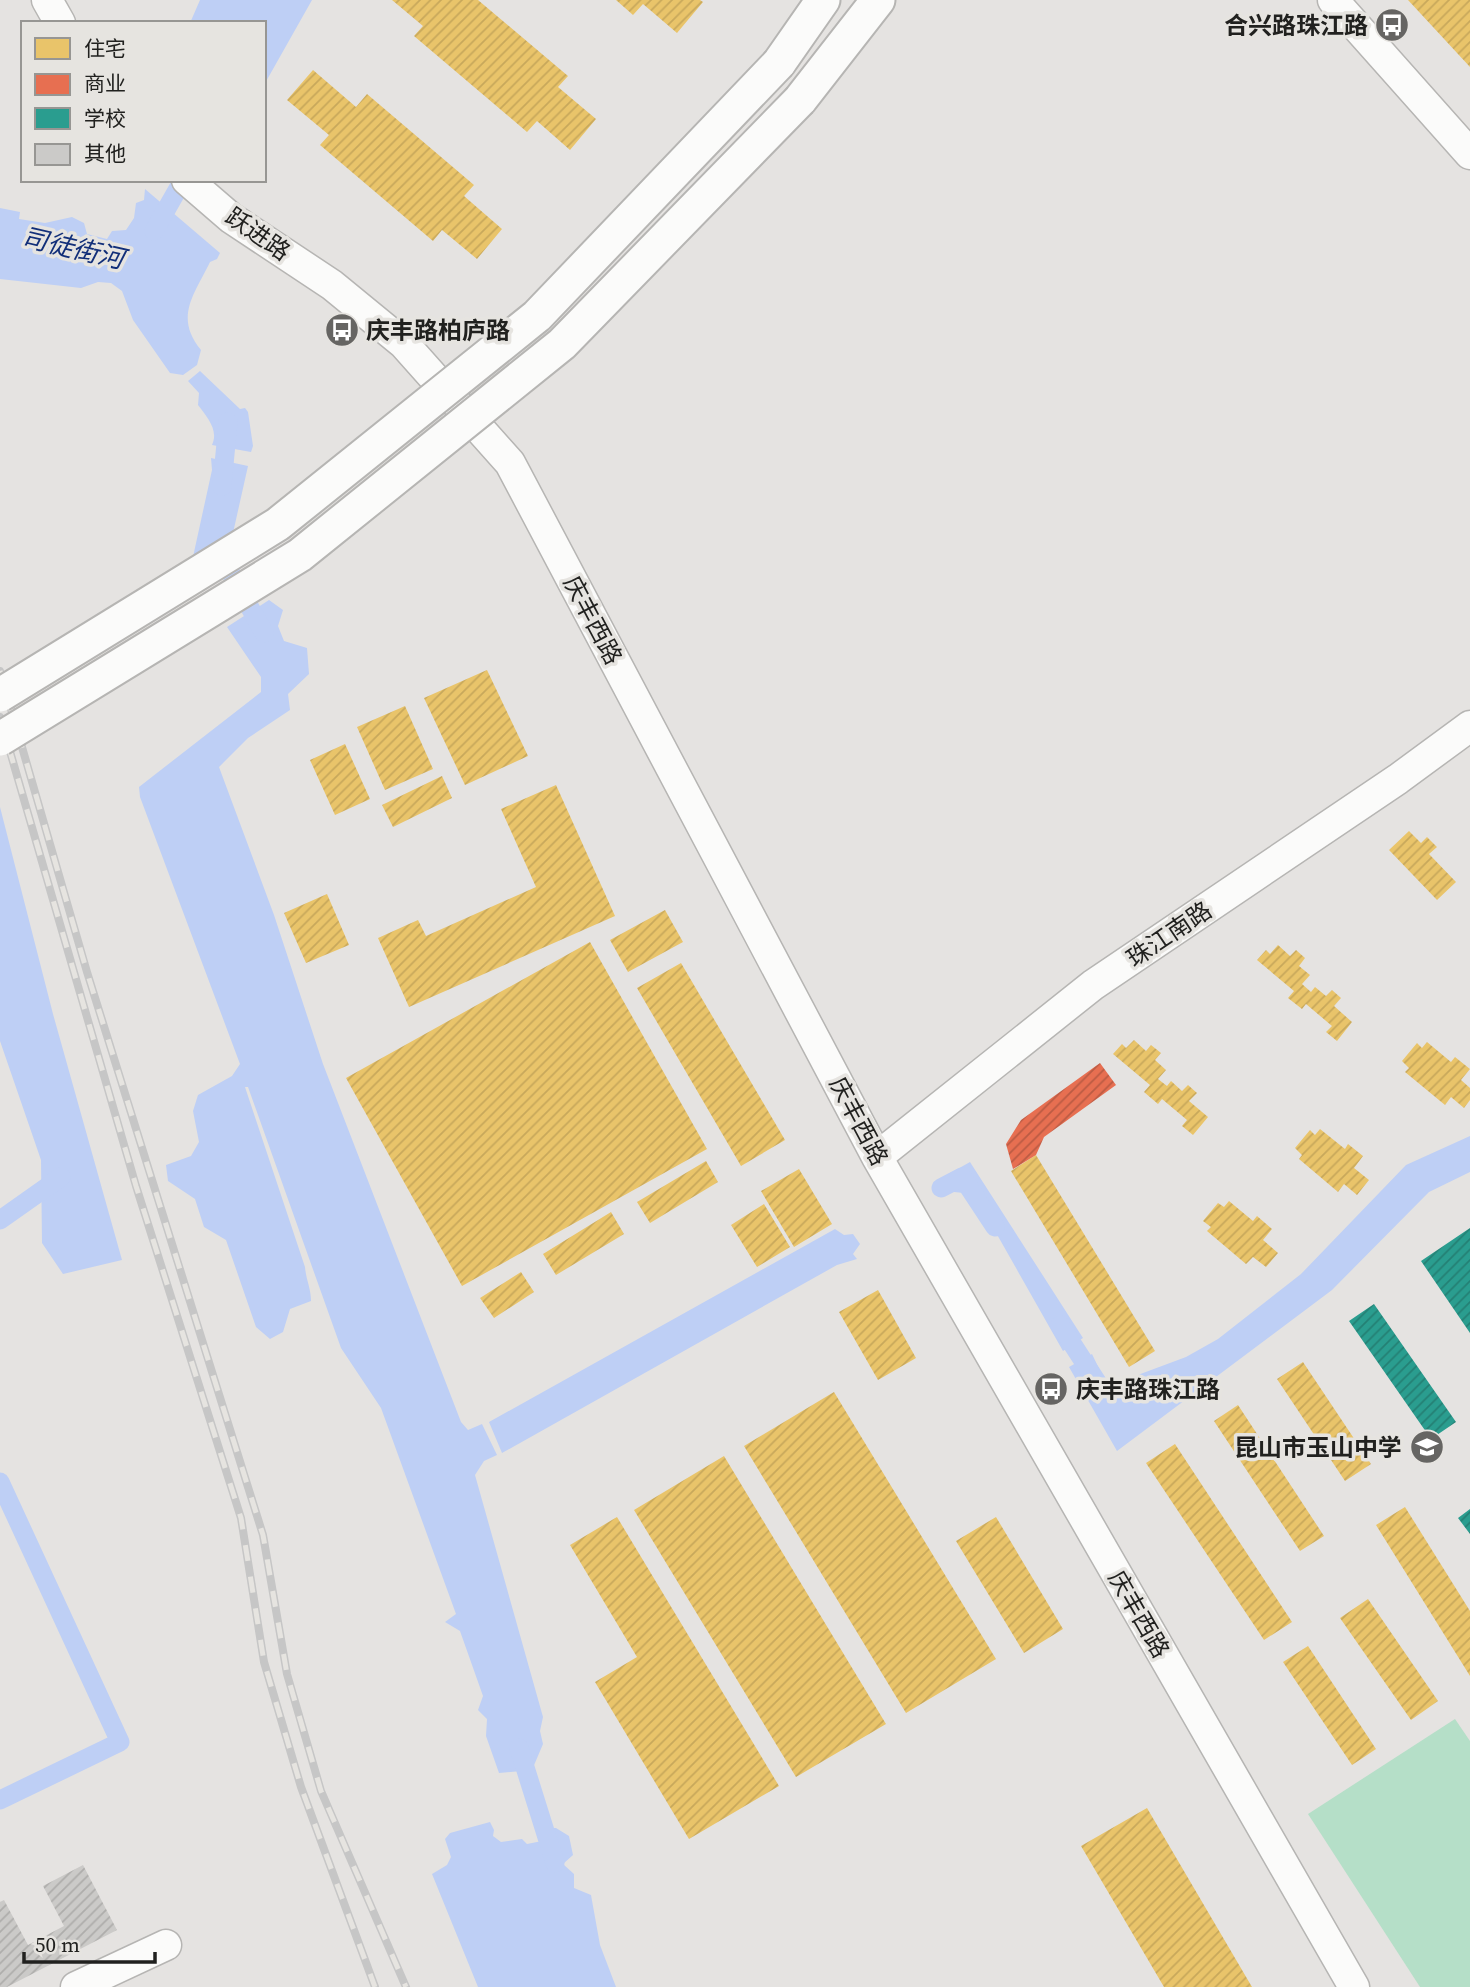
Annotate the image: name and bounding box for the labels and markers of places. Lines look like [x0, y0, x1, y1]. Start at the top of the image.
bus stop icon: 合兴路珠江路 [1373, 6, 1411, 44]
place label: 合兴路珠江路 [1224, 9, 1368, 42]
bus stop icon: 庆丰路柏庐路 [323, 311, 361, 349]
place label: 庆丰路柏庐路 [366, 314, 510, 347]
bus stop icon: 庆丰路珠江路 [1032, 1370, 1070, 1408]
place label: 庆丰路珠江路 [1076, 1373, 1220, 1406]
school or university icon: 昆山市玉山中学 [1408, 1428, 1446, 1466]
place label: 昆山市玉山中学 [1234, 1431, 1402, 1464]

